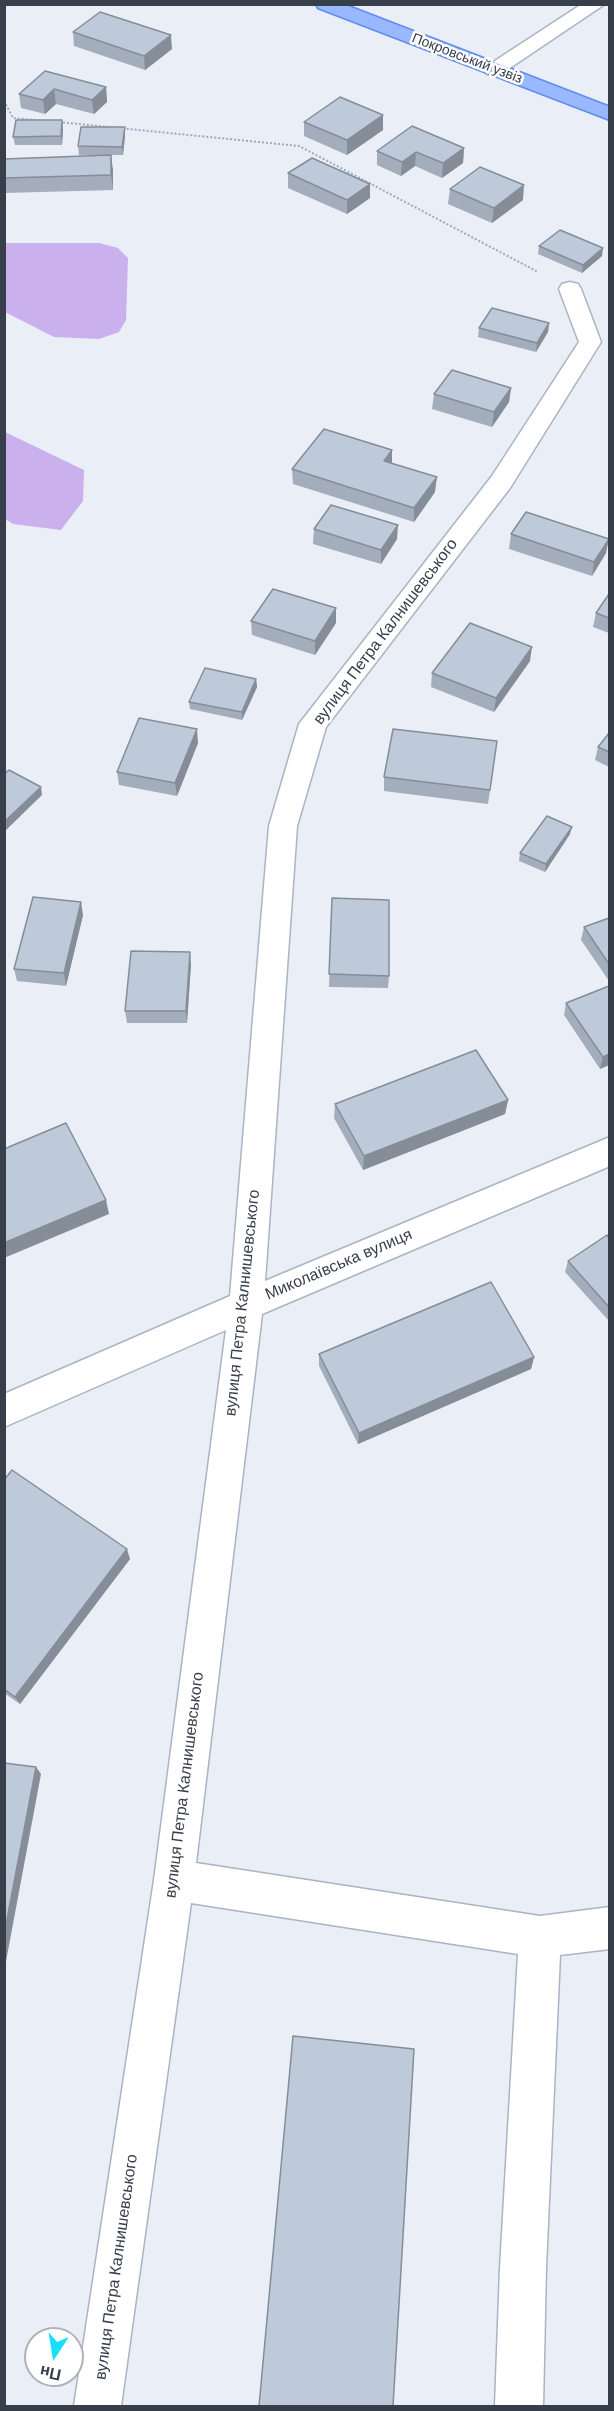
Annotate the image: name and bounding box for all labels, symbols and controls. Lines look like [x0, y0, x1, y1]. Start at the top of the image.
street label: Покровський узвіз [409, 30, 525, 88]
street label: вулиця Петра Калнишевського [310, 535, 462, 729]
street label: вулиця Петра Калнишевського [222, 1189, 264, 1417]
street label: Миколаївська вулиця [263, 1225, 415, 1305]
street label: вулиця Петра Калнишевського [162, 1671, 208, 1899]
street label: вулиця Петра Калнишевського [92, 2153, 142, 2381]
north arrow [24, 2327, 84, 2387]
text: Пн [38, 2361, 63, 2386]

